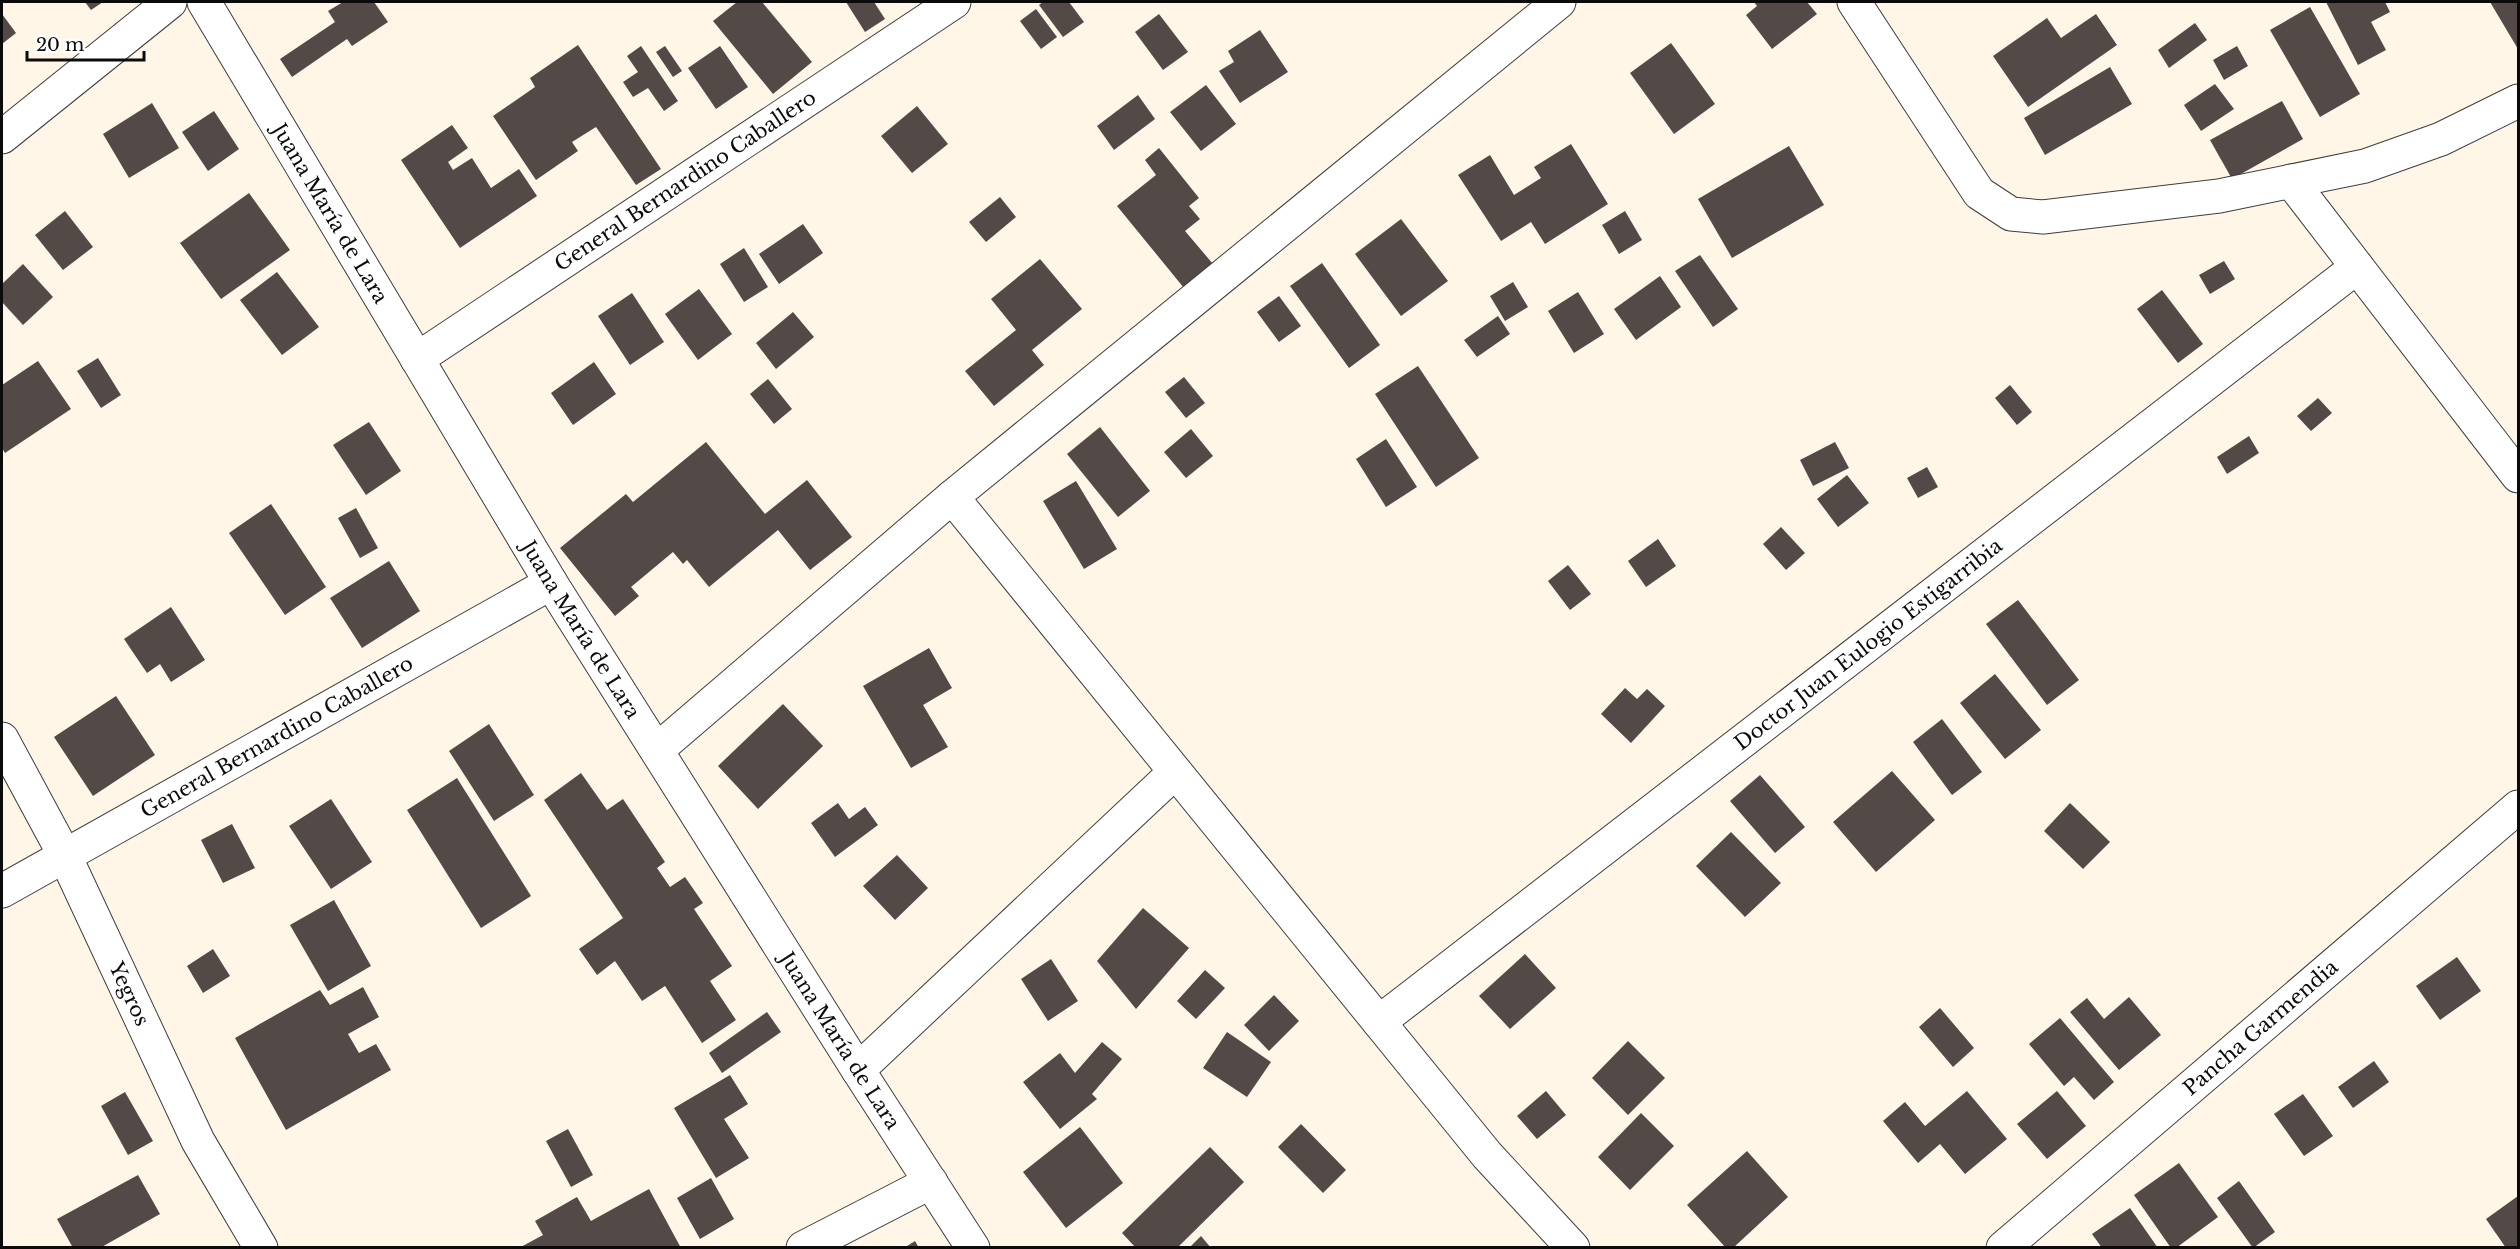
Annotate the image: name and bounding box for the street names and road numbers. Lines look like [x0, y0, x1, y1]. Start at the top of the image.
street label: General Bernardino Caballero [550, 85, 820, 276]
street label: Juana María de Lara [266, 116, 394, 308]
street label: Doctor Juan Eulogio Estigarribia [1730, 533, 2008, 755]
street label: Juana María de Lara [515, 534, 646, 724]
street label: General Bernardino Caballero [136, 651, 417, 823]
street label: Juana María de Lara [773, 945, 906, 1135]
street label: Pancha Garmendia [2178, 954, 2343, 1100]
street label: Yegros [104, 957, 154, 1030]

